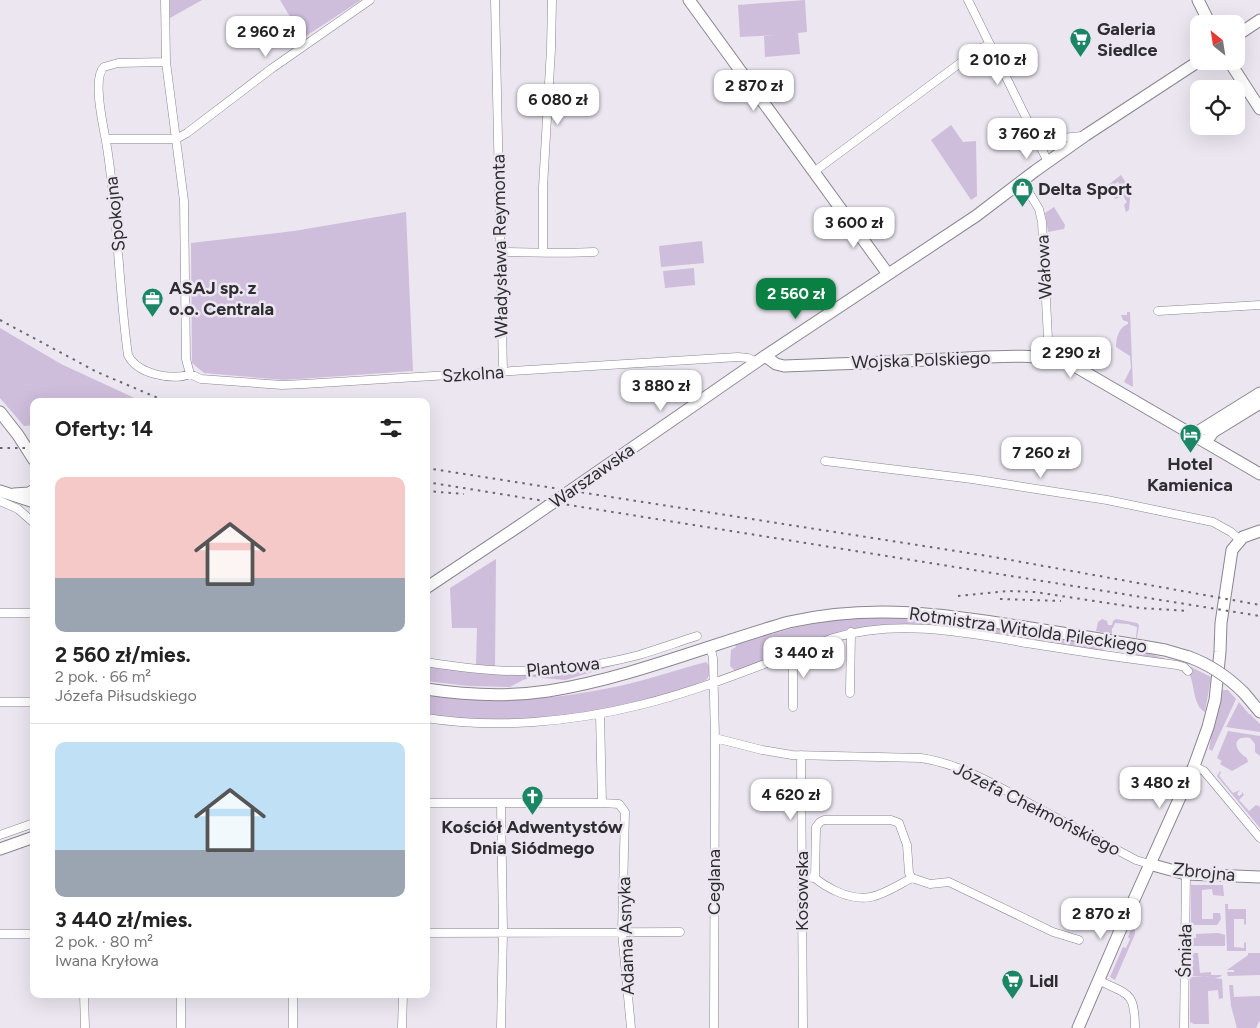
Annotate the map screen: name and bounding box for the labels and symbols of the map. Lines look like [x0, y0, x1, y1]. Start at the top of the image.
pin: 2 960 zł [214, 15, 318, 58]
north arrow [1190, 15, 1245, 70]
place label: Galeria Siedlce [1097, 18, 1158, 61]
supermarket icon: Galeria Siedlce [1069, 27, 1093, 58]
pin: 2 010 zł [946, 44, 1050, 86]
pin: 2 870 zł [702, 70, 806, 112]
pin: 6 080 zł [506, 84, 610, 126]
pin: 3 760 zł [975, 118, 1079, 160]
street label: Władysława Reymonta [487, 154, 513, 338]
street label: Spokojna [100, 175, 130, 253]
shop icon: Delta Sport [1010, 177, 1034, 208]
place label: Delta Sport [1038, 178, 1132, 200]
pin: 3 600 zł [802, 206, 906, 249]
street label: Wałowa [1031, 234, 1057, 300]
place label: ASAJ sp. z o.o. Centrala [169, 277, 274, 320]
pin: 2 560 zł [744, 278, 848, 320]
office icon: ASAJ sp. z o.o. Centrala [141, 286, 165, 317]
pin: 2 290 zł [1019, 336, 1123, 379]
street label: Wojska Polskiego [851, 347, 991, 373]
street label: Szkolna [441, 361, 505, 387]
pin: 3 880 zł [609, 370, 713, 412]
hotel icon: Hotel Kamienica [1178, 422, 1202, 453]
pin: 7 260 zł [989, 436, 1093, 479]
street label: Warszawska [545, 439, 639, 513]
place label: Hotel Kamienica [1147, 453, 1233, 496]
street label: Rotmistrza Witolda Pileckiego [907, 602, 1149, 658]
pin: 3 440 zł [752, 636, 856, 679]
street label: Plantowa [525, 652, 601, 682]
street label: Józefa Chełmońskiego [950, 757, 1124, 861]
pin: 3 480 zł [1108, 766, 1212, 809]
pin: 4 620 zł [739, 778, 843, 821]
church icon: Kościół Adwentystów Dnia Siódmego [520, 785, 544, 816]
place label: Kościół Adwentystów Dnia Siódmego [441, 816, 623, 859]
street label: Ceglana [703, 849, 725, 915]
street label: Kosowska [791, 851, 813, 931]
street label: Zbrojna [1172, 858, 1236, 886]
street label: Adama Asnyka [613, 876, 639, 996]
pin: 2 870 zł [1049, 898, 1153, 940]
street label: Śmiała [1174, 924, 1196, 978]
supermarket icon: Lidl [1001, 969, 1025, 1000]
place label: Lidl [1029, 970, 1059, 992]

